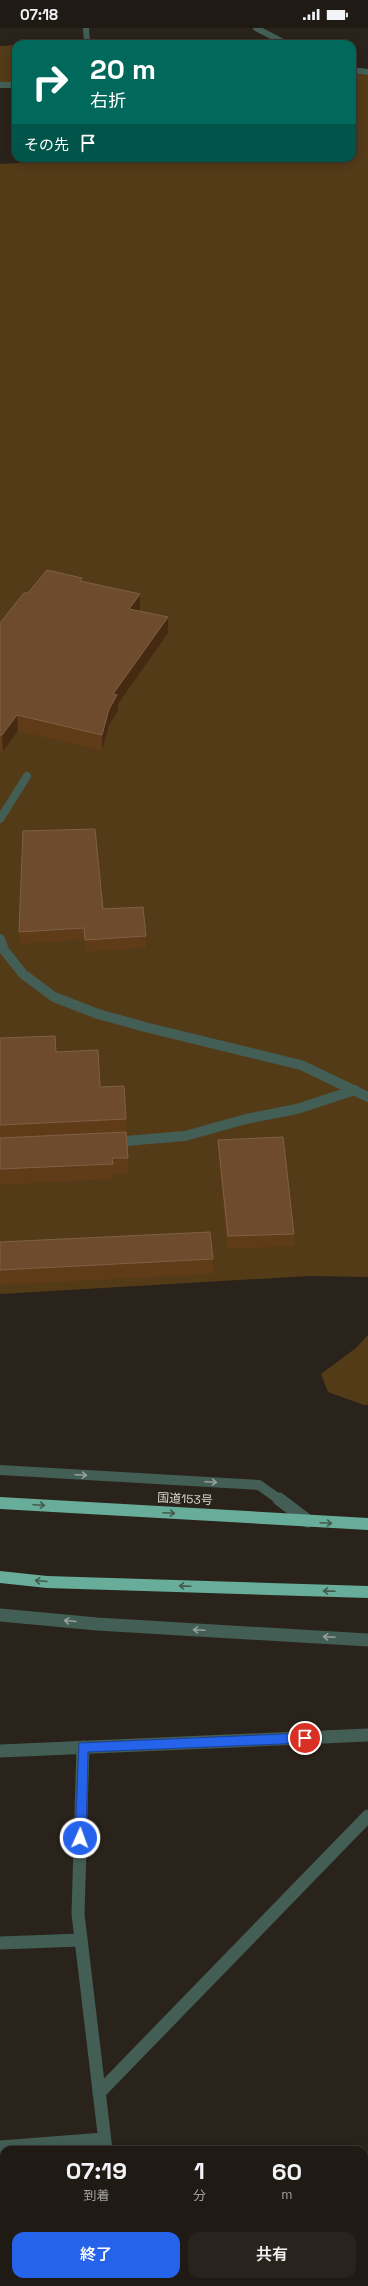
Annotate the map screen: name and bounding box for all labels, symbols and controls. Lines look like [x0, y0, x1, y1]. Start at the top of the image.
text: 07:18 [20, 5, 58, 24]
text: 20 m [90, 51, 156, 87]
icon: right [24, 56, 76, 108]
text: 右折 [90, 89, 126, 112]
icon: arrive [77, 132, 99, 154]
text: その先 [24, 135, 69, 154]
one-way arrow [74, 1471, 87, 1479]
one-way arrow [204, 1479, 217, 1486]
street label: 国道153号 [157, 1490, 213, 1508]
one-way arrow [32, 1501, 45, 1509]
one-way arrow [162, 1509, 175, 1516]
one-way arrow [319, 1519, 332, 1526]
one-way arrow [35, 1577, 48, 1585]
one-way arrow [179, 1583, 192, 1590]
one-way arrow [323, 1587, 336, 1595]
one-way arrow [64, 1618, 77, 1625]
one-way arrow [193, 1626, 206, 1633]
one-way arrow [323, 1634, 336, 1641]
pin [288, 1721, 322, 1755]
icon: arrive [294, 1727, 316, 1749]
position arrow [59, 1817, 101, 1859]
text: 07:19 [66, 2155, 127, 2186]
text: 1 [194, 2155, 205, 2186]
text: 60 [272, 2156, 302, 2187]
text: m [281, 2186, 293, 2203]
text: 到着 [83, 2187, 109, 2204]
text: 分 [193, 2187, 206, 2204]
button: 終了 [12, 2232, 180, 2278]
button: 共有 [188, 2232, 356, 2278]

